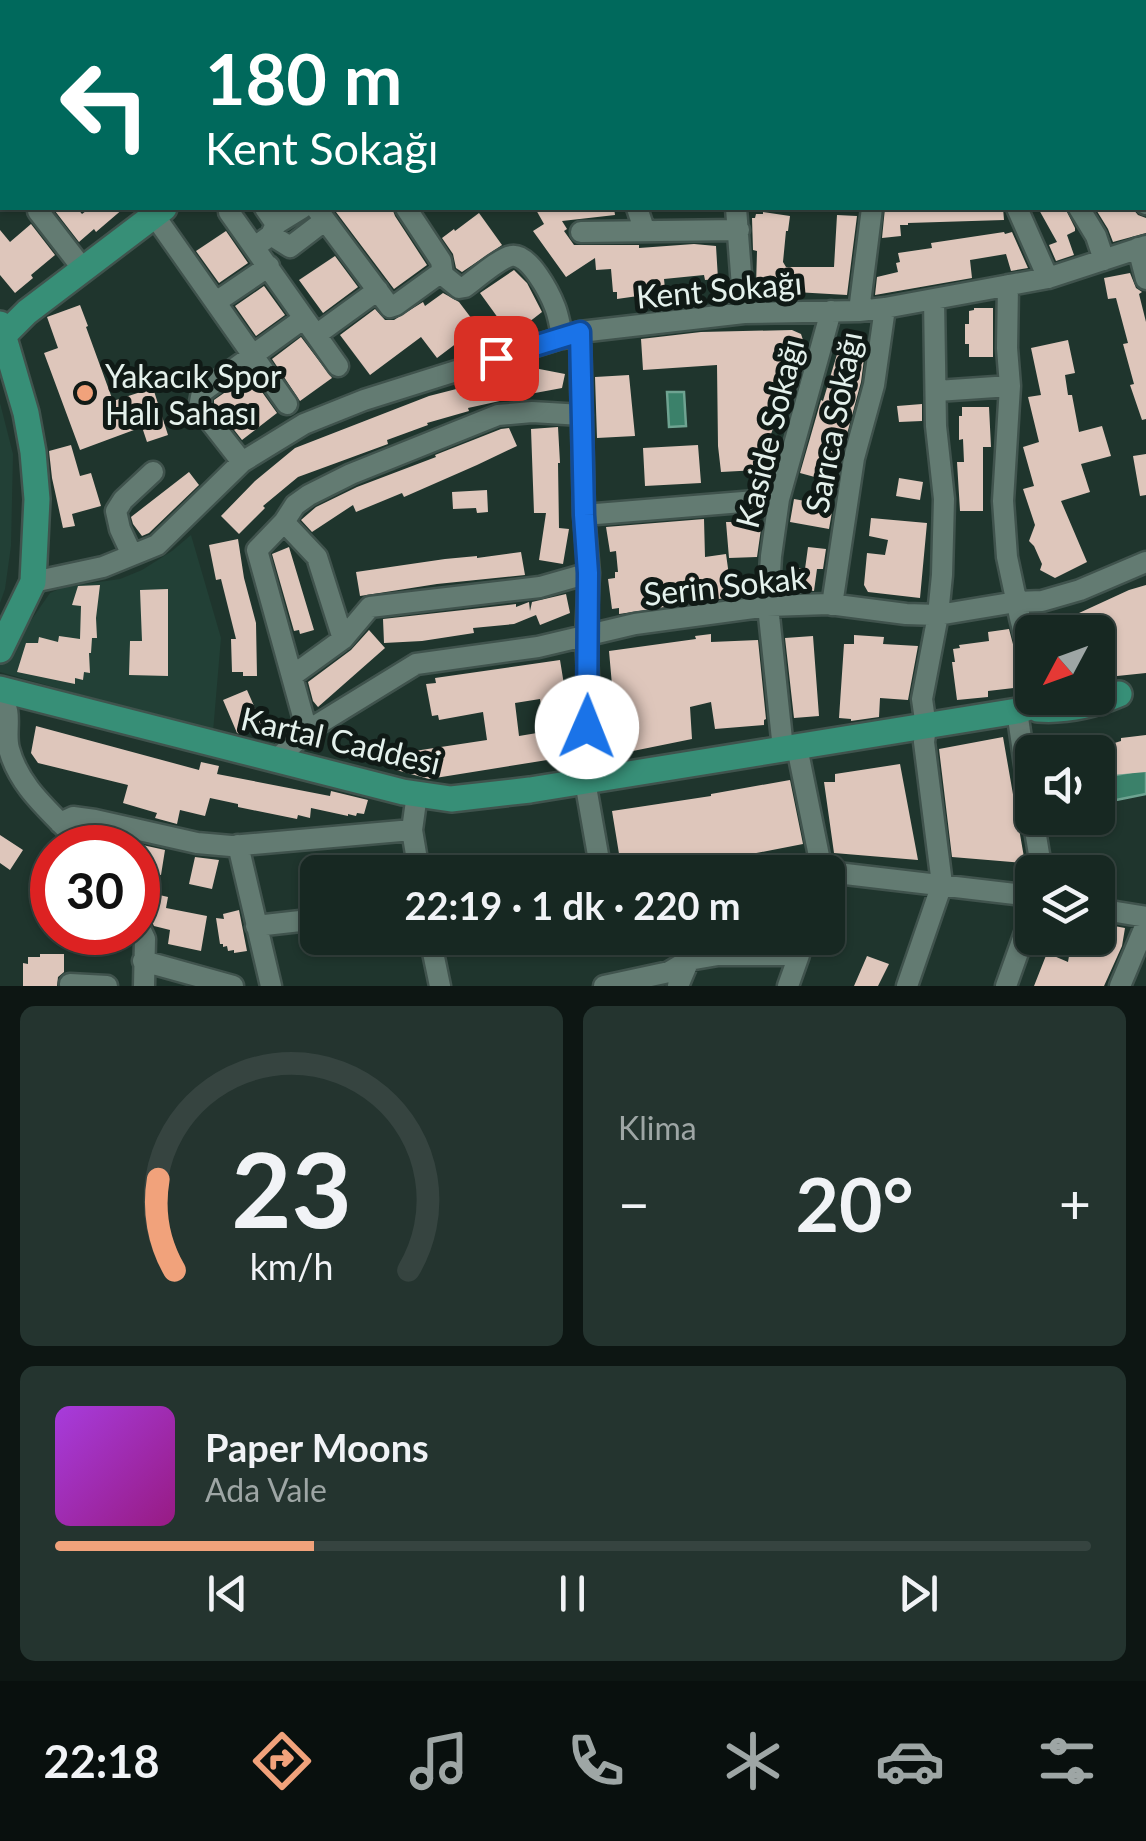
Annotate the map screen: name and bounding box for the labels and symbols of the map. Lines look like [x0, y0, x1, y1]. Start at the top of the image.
street label: Kent Sokağı [635, 262, 803, 316]
pin [454, 316, 539, 401]
street label: Sarıca Sokağı [796, 328, 870, 516]
street label: Kaside Sokağı [727, 334, 811, 532]
place label: Yakacık Spor Halı Sahası [105, 356, 282, 432]
marker: Yakacık Spor Halı Sahası [74, 382, 96, 404]
street label: Serin Sokak [642, 557, 809, 613]
north arrow [1015, 615, 1115, 715]
position arrow [535, 675, 639, 779]
street label: Kartal Caddesi [238, 698, 444, 782]
speed limit sign: 30 [30, 825, 160, 955]

